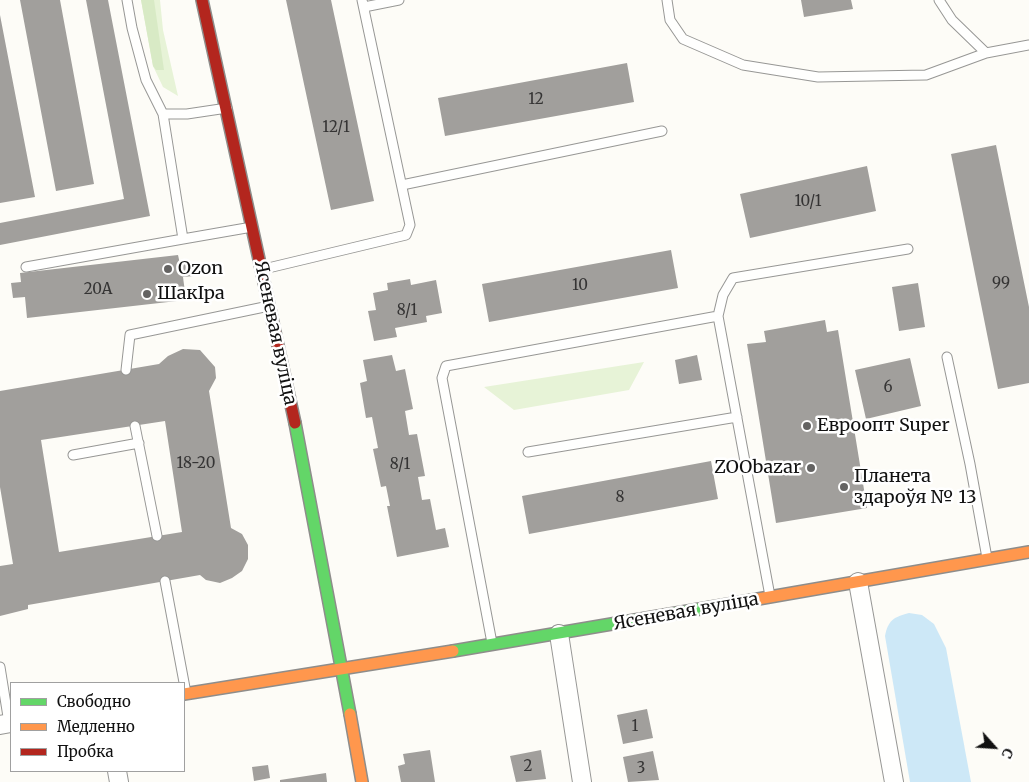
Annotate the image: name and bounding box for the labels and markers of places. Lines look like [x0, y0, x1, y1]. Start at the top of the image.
place label: Ozon [178, 258, 223, 280]
marker: Ozon [162, 263, 174, 275]
place label: ШакІра [157, 283, 225, 305]
marker: ШакІра [141, 288, 153, 300]
place label: Евроопт Super [817, 415, 950, 437]
marker: Евроопт Super [801, 420, 813, 432]
place label: ZOObazar [714, 457, 801, 479]
marker: ZOObazar [805, 462, 817, 474]
place label: Планета здароўя № 13 [854, 466, 976, 508]
marker: Планета здароўя № 13 [838, 481, 850, 493]

